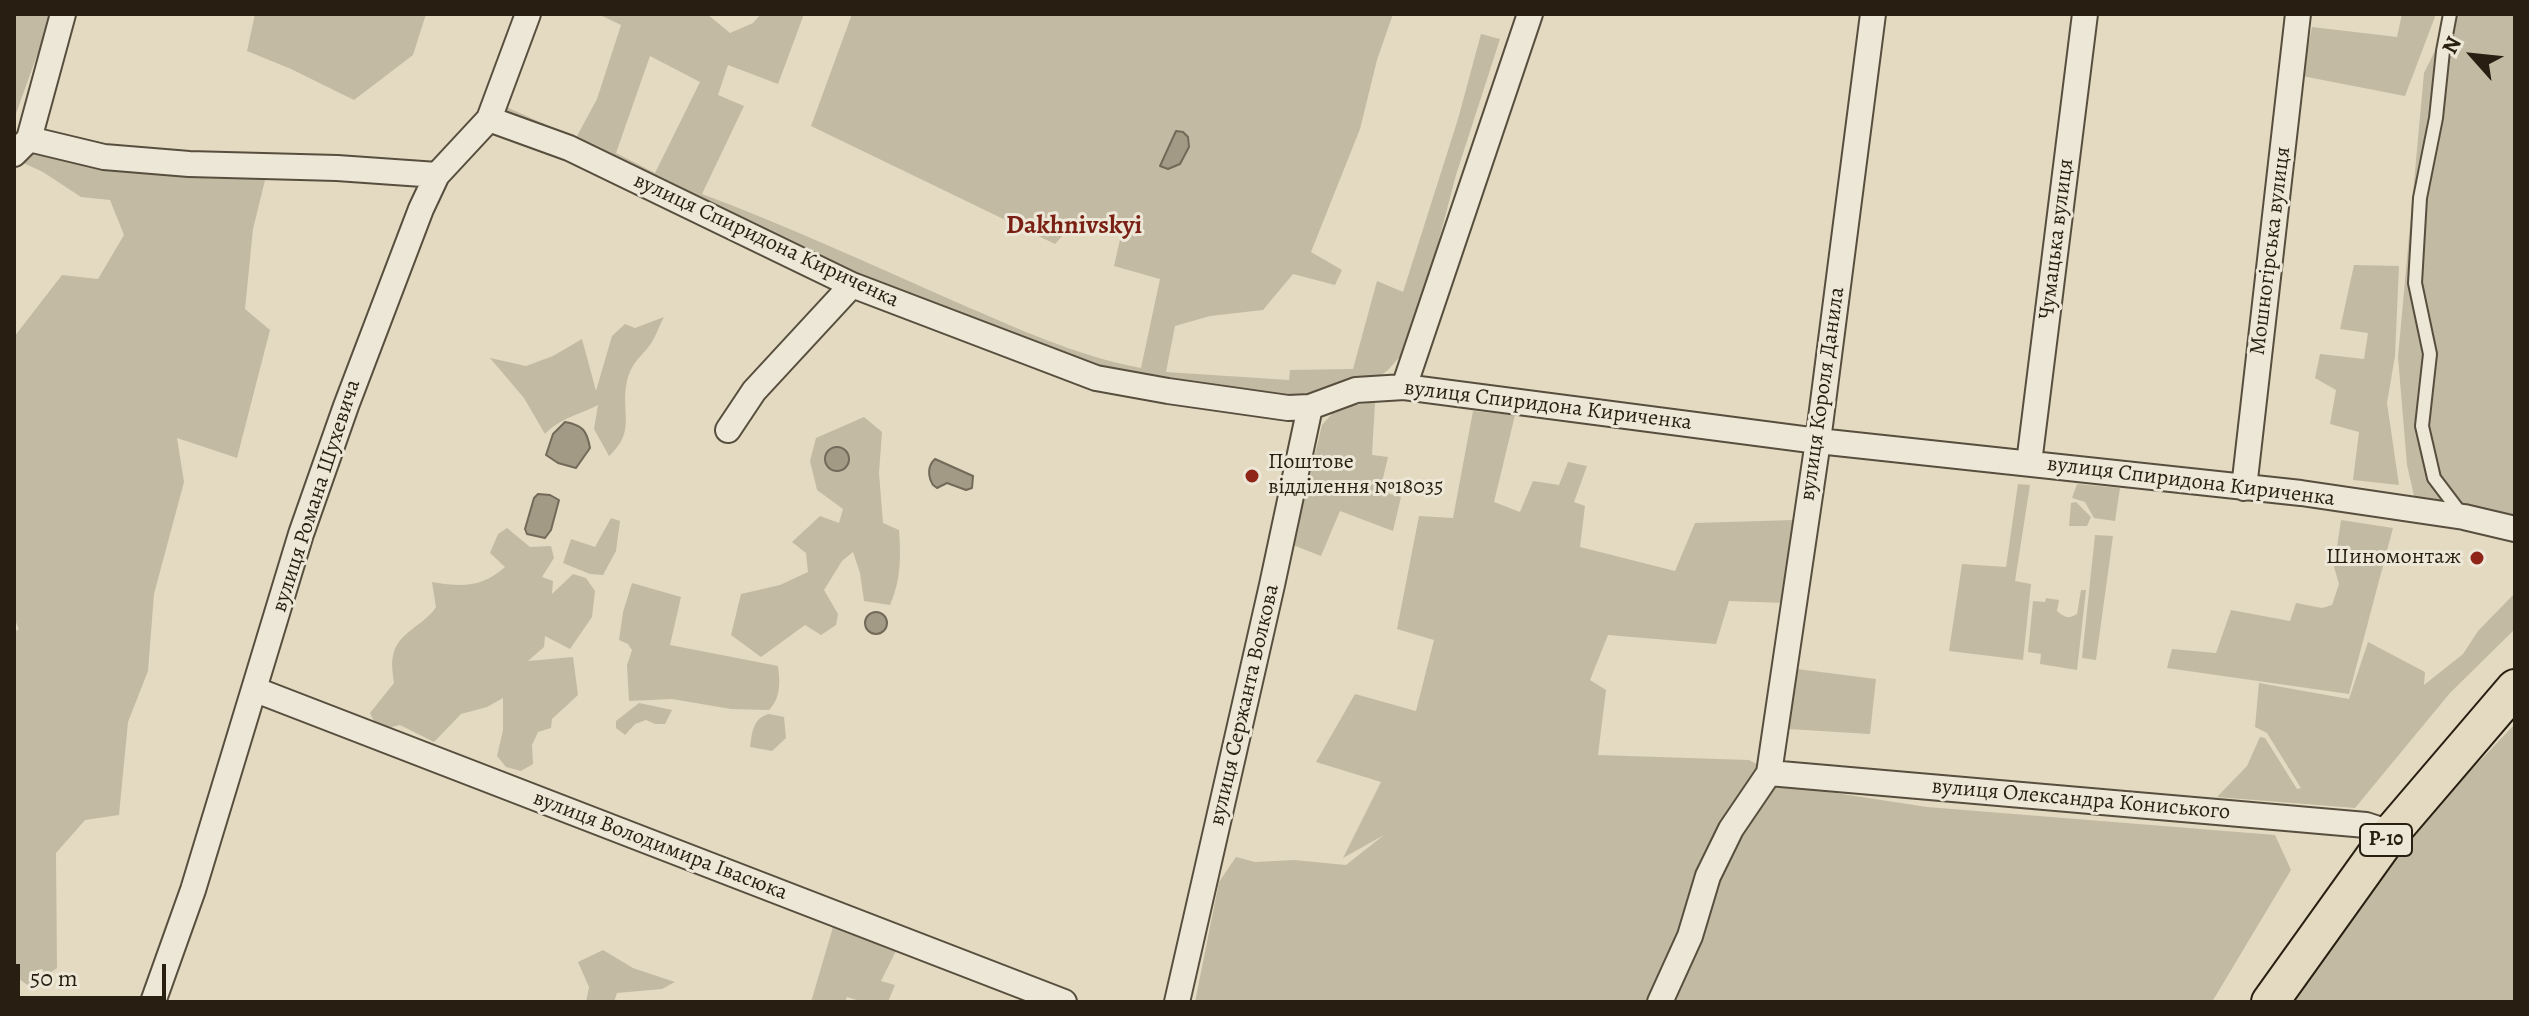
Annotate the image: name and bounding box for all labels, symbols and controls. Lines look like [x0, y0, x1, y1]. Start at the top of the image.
north arrow [2433, 16, 2513, 96]
text: N [2435, 31, 2469, 59]
street label: Мошногірська вулиця [2245, 145, 2297, 357]
street label: Чумацька вулиця [2034, 157, 2080, 321]
street label: вулиця Спиридона Кириченка [629, 168, 903, 314]
district label: Dakhnivskyi [1006, 211, 1142, 243]
street label: вулиця Короля Данила [1795, 285, 1851, 503]
street label: вулиця Спиридона Кириченка [1403, 375, 1693, 437]
street label: вулиця Романа Шухевича [267, 376, 367, 616]
place label: Поштове відділення №18035 [1268, 450, 1443, 502]
street label: вулиця Спиридона Кириченка [2046, 451, 2336, 513]
marker: Поштове відділення №18035 [1243, 467, 1261, 485]
place label: Шиномонтаж [2326, 545, 2461, 571]
marker: Шиномонтаж [2468, 549, 2486, 567]
street label: вулиця Сержанта Волкова [1204, 582, 1286, 828]
street label: вулиця Олександра Кониського [1931, 774, 2231, 826]
street label: вулиця Володимира Івасюка [529, 785, 791, 907]
road number: Р-10 [2360, 824, 2412, 856]
scale bar [20, 948, 170, 998]
text: 50 m [30, 962, 78, 994]

